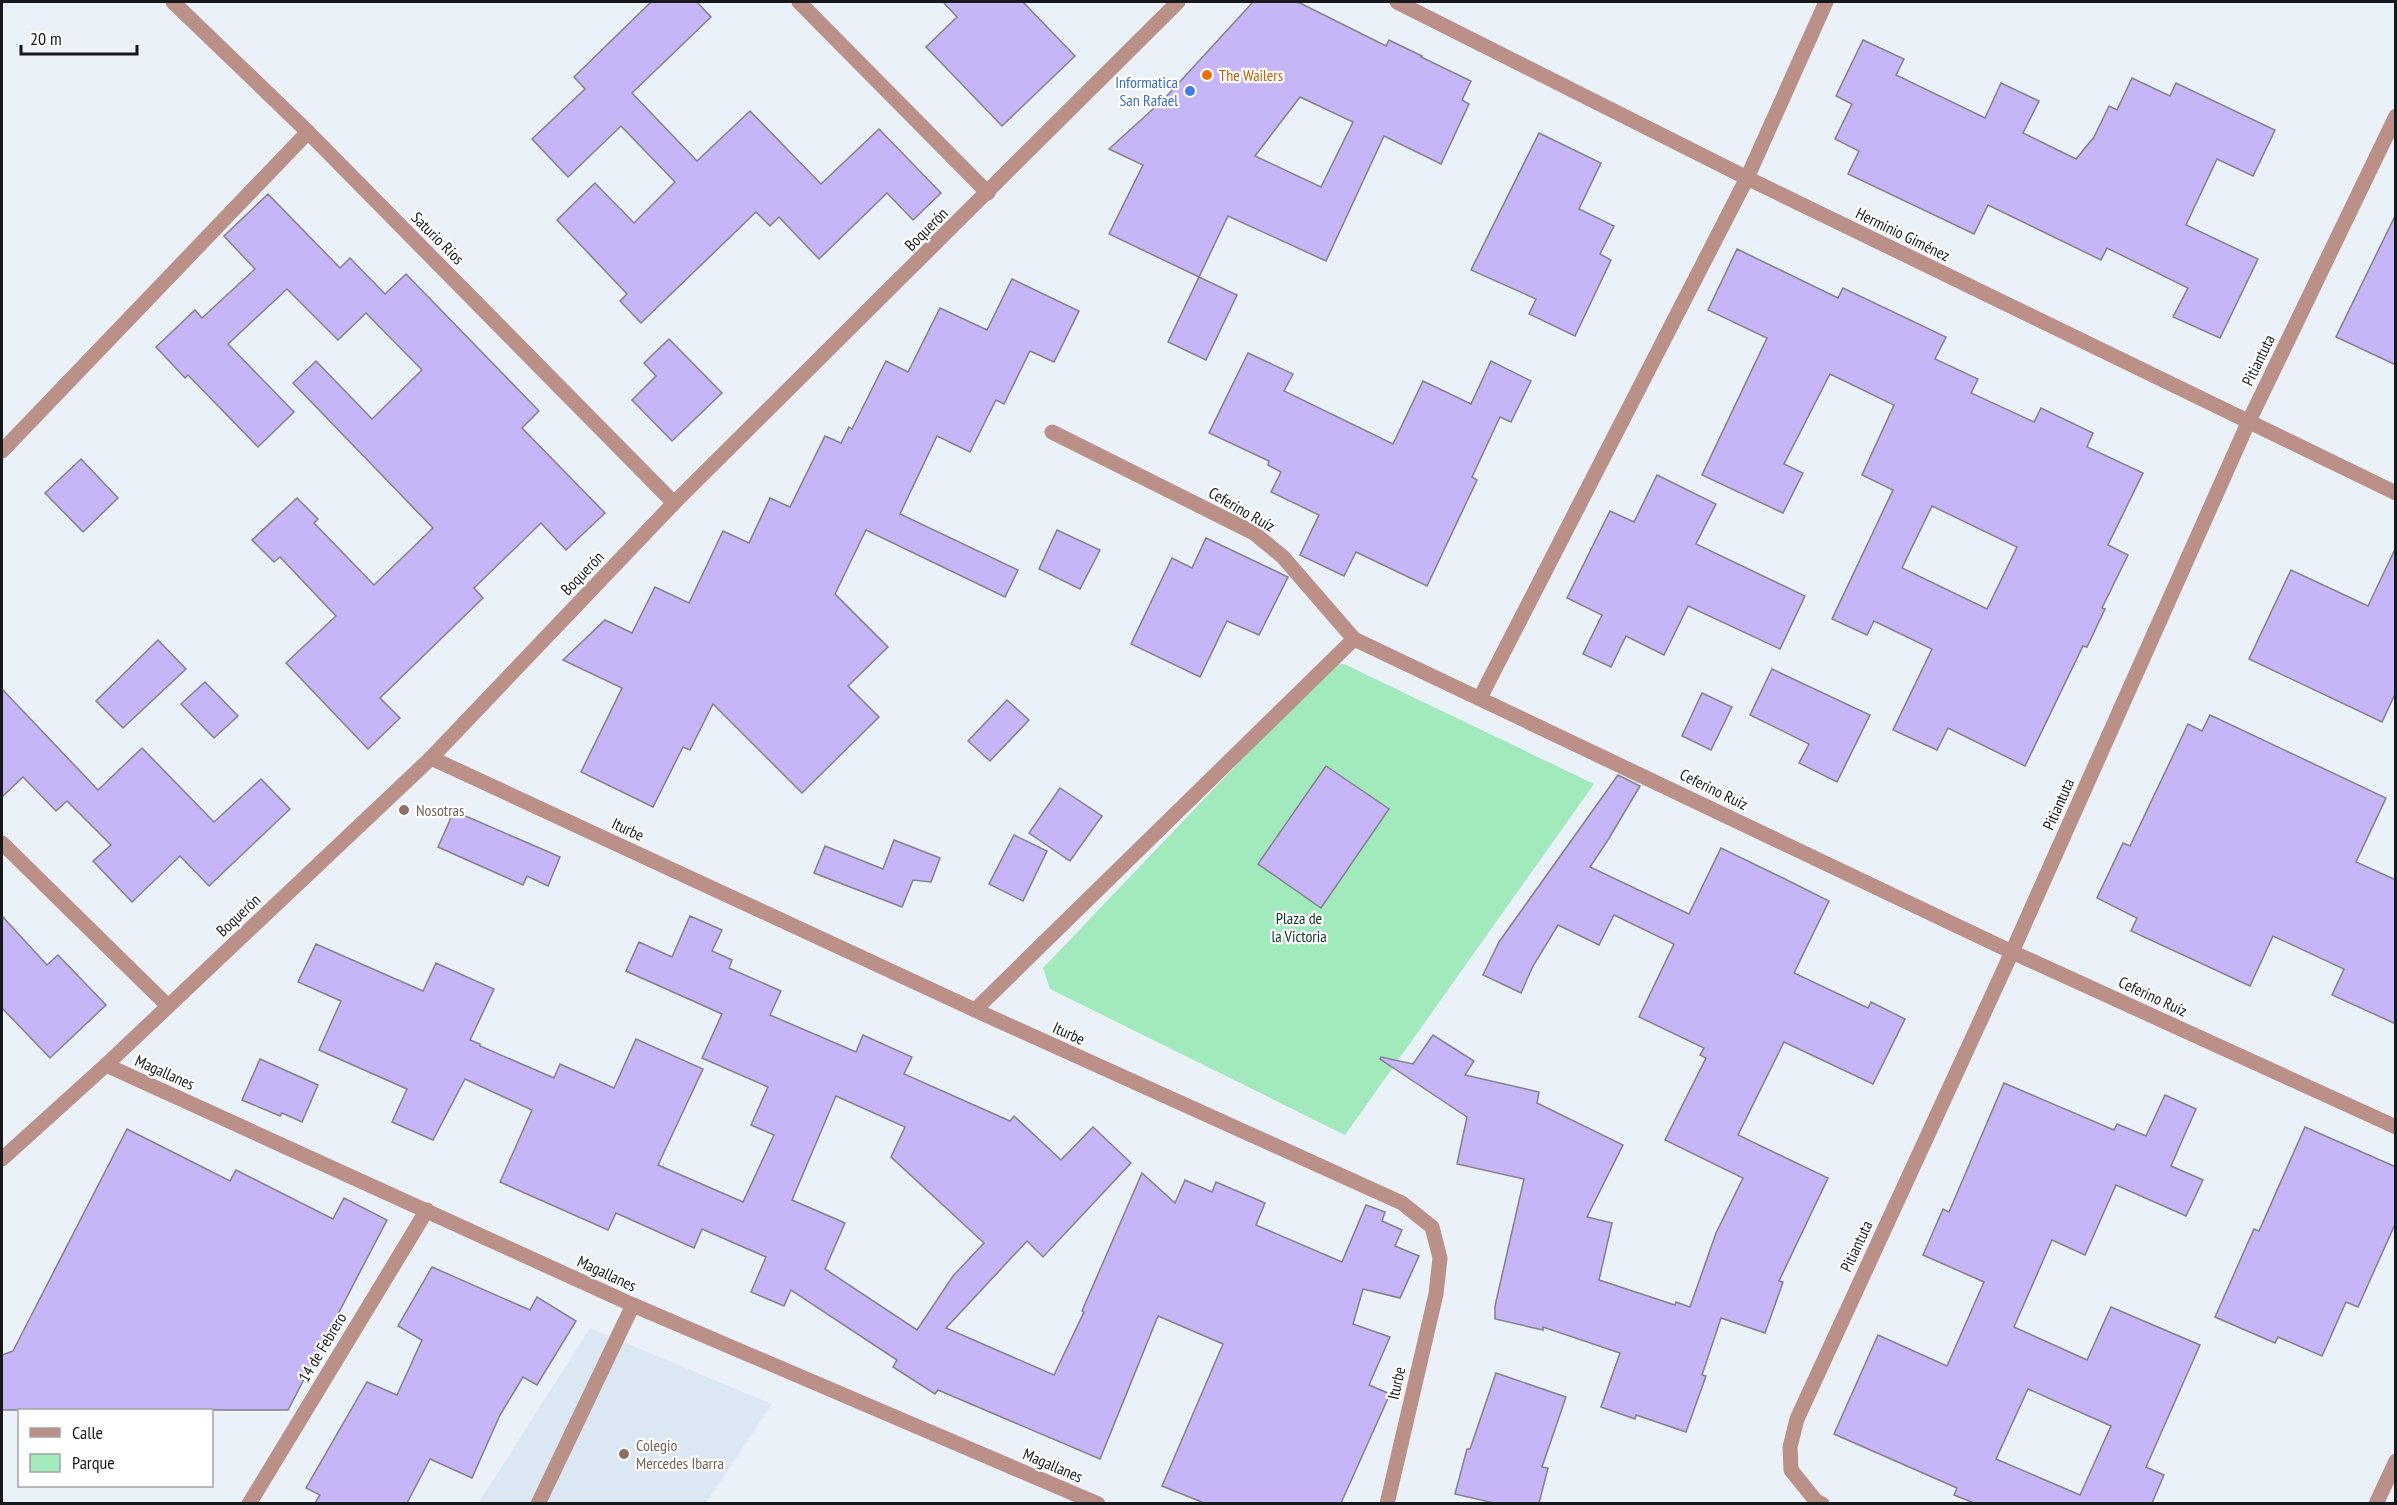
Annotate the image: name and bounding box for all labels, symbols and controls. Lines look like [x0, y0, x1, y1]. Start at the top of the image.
scale bar [21, 18, 136, 56]
text: 20 m [30, 27, 62, 50]
place label: The Wailers [1219, 65, 1283, 85]
marker: The Wailers [1200, 68, 1214, 82]
place label: Informatica San Rafael [1115, 72, 1178, 110]
marker: Informatica San Rafael [1183, 84, 1197, 98]
street label: Boquerón [900, 203, 952, 255]
street label: Herminio Giménez [1853, 203, 1953, 265]
street label: Saturio Ríos [408, 208, 468, 268]
street label: Pitiantuta [2237, 331, 2279, 389]
street label: Ceferino Ruíz [1205, 482, 1279, 536]
street label: Boquerón [556, 547, 608, 599]
street label: Ceferino Ruíz [1677, 764, 1751, 814]
street label: Pitiantuta [2038, 775, 2078, 833]
place label: Nosotras [416, 800, 464, 820]
marker: Nosotras [397, 803, 411, 817]
street label: Iturbe [609, 813, 647, 845]
street label: Boquerón [212, 890, 264, 940]
park label: Plaza de la Victoria [1271, 908, 1327, 946]
street label: Ceferino Ruíz [2116, 971, 2191, 1021]
street label: Iturbe [1050, 1017, 1088, 1049]
street label: Magallanes [132, 1050, 198, 1094]
street label: Pitiantuta [1835, 1217, 1877, 1275]
street label: Magallanes [574, 1251, 640, 1295]
street label: 14 de Febrero [294, 1309, 350, 1385]
street label: Iturbe [1383, 1365, 1409, 1401]
legend [18, 1409, 213, 1487]
text: Calle [72, 1421, 103, 1444]
place label: Colegio Mercedes Ibarra [636, 1435, 724, 1473]
street label: Magallanes [1020, 1444, 1086, 1486]
marker: Colegio Mercedes Ibarra [617, 1447, 631, 1461]
text: Parque [72, 1451, 115, 1474]

